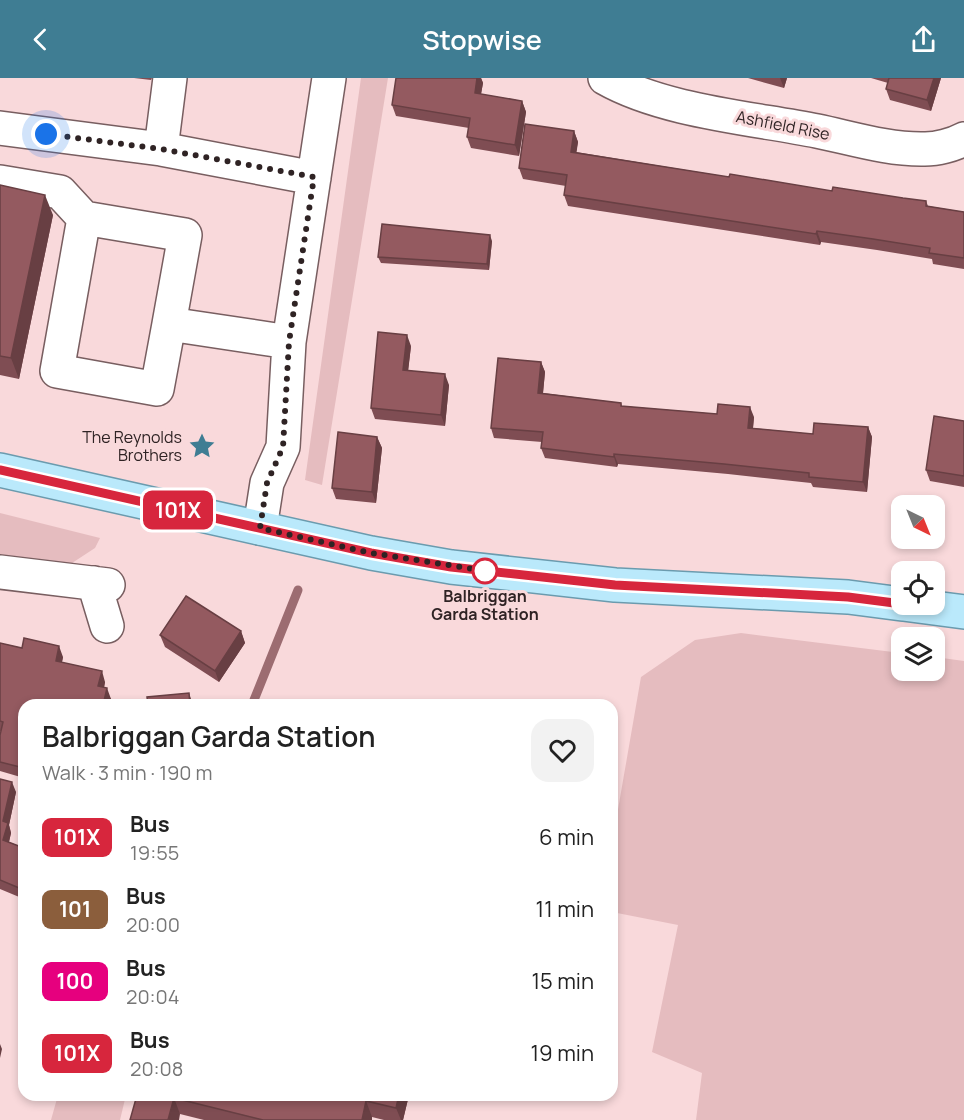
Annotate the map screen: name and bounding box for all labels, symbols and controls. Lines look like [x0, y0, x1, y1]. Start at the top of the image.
text: Stopwise [422, 21, 542, 58]
icon: back [24, 23, 57, 56]
icon: share [907, 23, 940, 56]
street label: Ashfield Rise [734, 105, 832, 145]
your location [31, 119, 61, 149]
place label: The Reynolds Brothers [82, 426, 182, 466]
place icon: The Reynolds Brothers [187, 431, 217, 461]
line badge: 101X [136, 490, 220, 530]
north arrow [891, 495, 945, 549]
map controls [891, 495, 945, 681]
text: 101X [155, 496, 201, 524]
marker: Balbriggan Garda Station [472, 558, 498, 584]
button: locate [891, 561, 945, 615]
place label: Balbriggan Garda Station [431, 585, 539, 625]
button: layers [891, 627, 945, 681]
text: Balbriggan Garda Station [42, 717, 376, 755]
button: heart [531, 719, 594, 782]
text: Walk · 3 min · 190 m [42, 759, 213, 786]
text: Bus [130, 809, 170, 839]
text: 6 min [539, 822, 594, 852]
text: 101X [54, 823, 100, 851]
text: 19:55 [130, 839, 179, 866]
text: Bus [126, 881, 166, 911]
text: 11 min [536, 894, 594, 924]
text: 101 [59, 895, 91, 923]
text: 20:00 [126, 911, 180, 938]
text: Bus [126, 953, 166, 983]
text: 15 min [531, 966, 594, 996]
text: 100 [57, 967, 93, 995]
text: 20:04 [126, 983, 180, 1010]
text: Bus [130, 1025, 170, 1055]
text: 19 min [531, 1038, 594, 1068]
text: 101X [54, 1039, 100, 1067]
text: 20:08 [130, 1055, 183, 1082]

